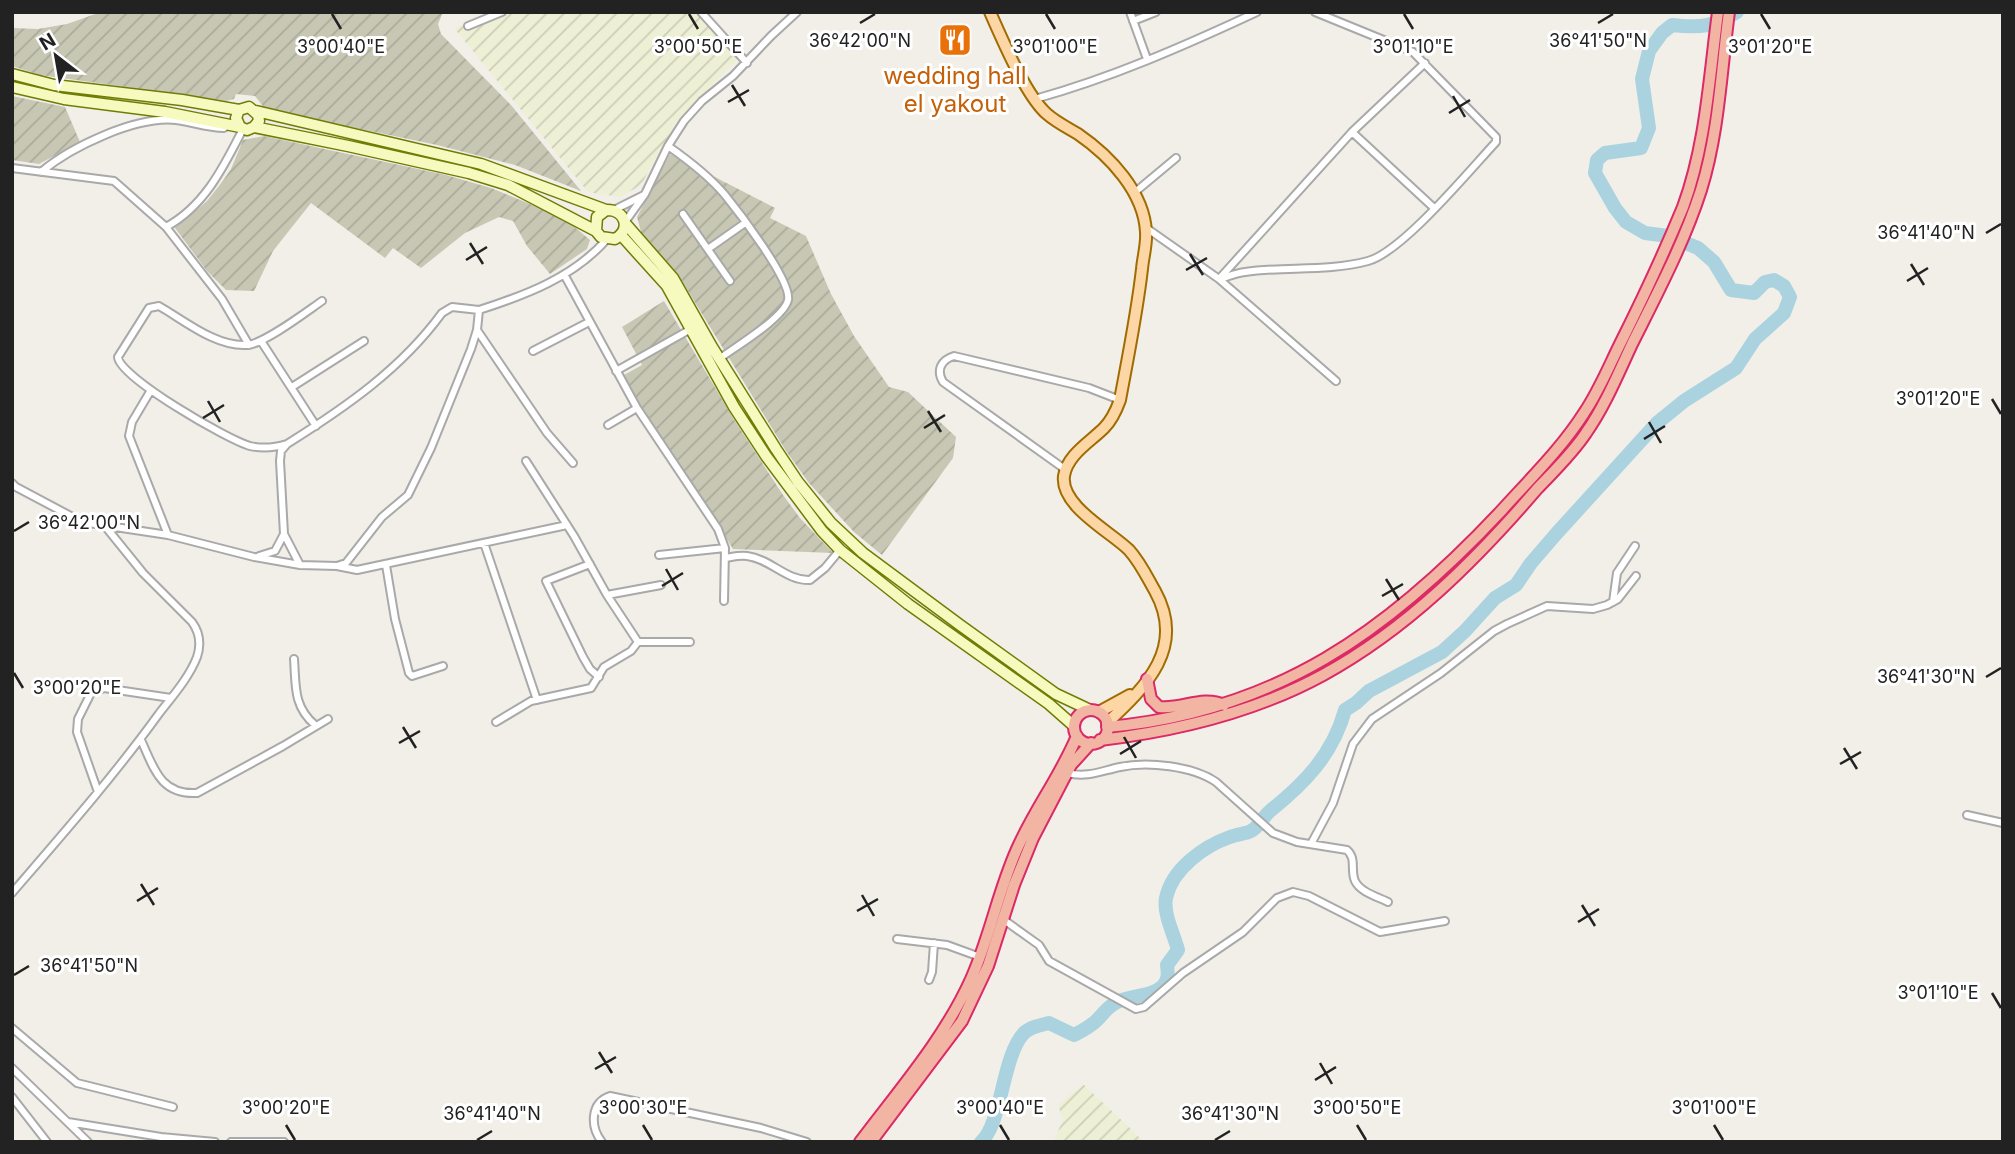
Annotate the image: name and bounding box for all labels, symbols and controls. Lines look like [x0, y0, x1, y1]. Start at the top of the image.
north arrow [21, 21, 91, 91]
restaurant icon: wedding hall el yakout [936, 21, 974, 59]
text: N [35, 28, 60, 55]
text: 36°42'00"N [809, 30, 911, 51]
text: 36°41'50"N [1549, 30, 1647, 51]
text: 3°00'40"E [297, 36, 385, 57]
text: 3°00'50"E [654, 36, 742, 57]
text: 3°01'00"E [1012, 36, 1098, 57]
text: 3°01'10"E [1372, 36, 1454, 57]
text: 3°01'20"E [1728, 36, 1812, 57]
place label: wedding hall el yakout [883, 61, 1027, 118]
text: 36°41'40"N [1877, 222, 1975, 243]
text: 3°01'20"E [1896, 388, 1980, 409]
text: 36°42'00"N [38, 512, 140, 533]
text: 36°41'30"N [1877, 666, 1975, 687]
text: 3°00'20"E [33, 677, 121, 698]
text: 36°41'50"N [40, 955, 138, 976]
text: 3°01'10"E [1897, 982, 1979, 1003]
text: 3°00'20"E [242, 1097, 330, 1118]
text: 3°00'30"E [599, 1097, 687, 1118]
text: 3°00'40"E [956, 1097, 1044, 1118]
text: 3°00'50"E [1313, 1097, 1401, 1118]
text: 3°01'00"E [1671, 1097, 1757, 1118]
text: 36°41'40"N [443, 1103, 541, 1124]
text: 36°41'30"N [1181, 1103, 1279, 1124]

